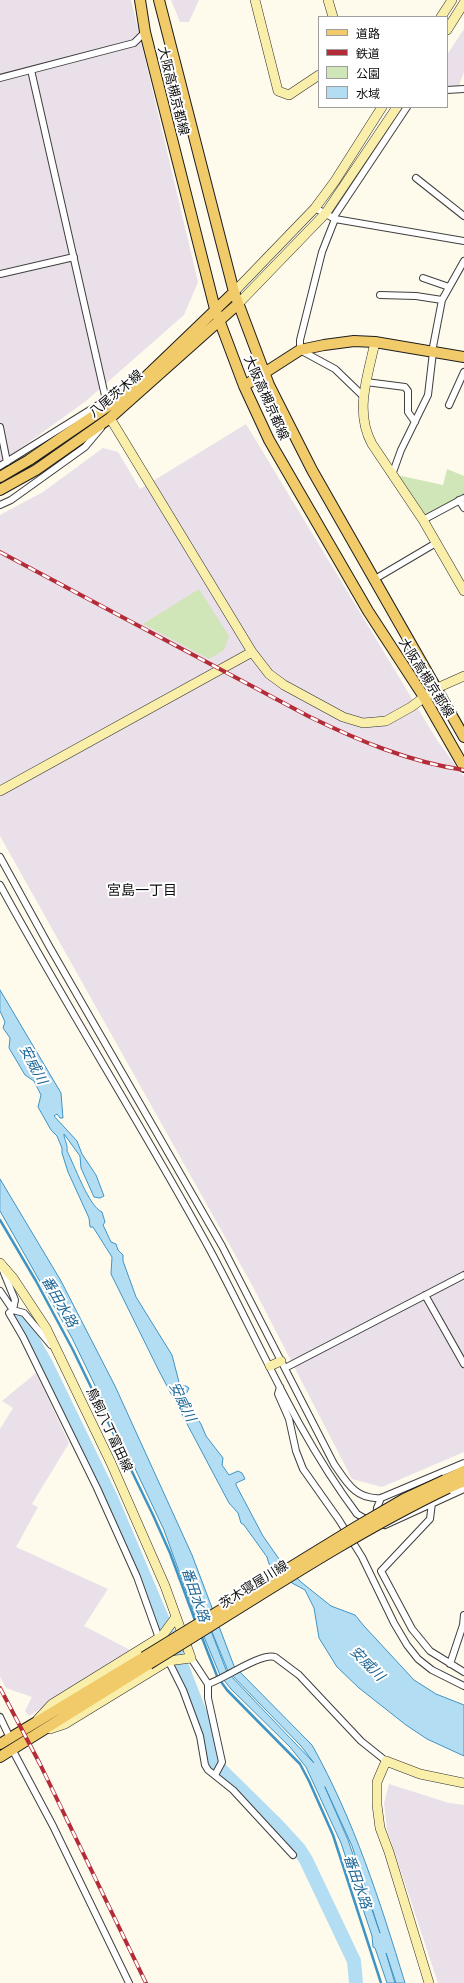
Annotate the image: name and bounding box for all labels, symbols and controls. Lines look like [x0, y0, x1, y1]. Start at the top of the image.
legend [318, 16, 448, 108]
text: 道路 [356, 27, 380, 41]
street label: 大阪高槻京都線 [154, 45, 192, 137]
text: 鉄道 [356, 47, 380, 61]
text: 公園 [356, 67, 380, 81]
text: 水域 [356, 87, 380, 101]
street label: 大阪高槻京都線 [240, 353, 292, 443]
street label: 八尾茨木線 [86, 367, 146, 421]
street label: 大阪高槻京都線 [395, 635, 457, 721]
district label: 宮島一丁目 [107, 883, 177, 899]
water label: 安威川 [16, 1043, 50, 1087]
water label: 番田水路 [38, 1274, 80, 1330]
water label: 安威川 [165, 1379, 199, 1425]
street label: 鳥飼八丁富田線 [83, 1385, 135, 1475]
street label: 茨木寝屋川線 [217, 1558, 291, 1612]
water label: 番田水路 [178, 1566, 212, 1624]
water label: 安威川 [346, 1643, 388, 1685]
water label: 番田水路 [340, 1853, 374, 1911]

